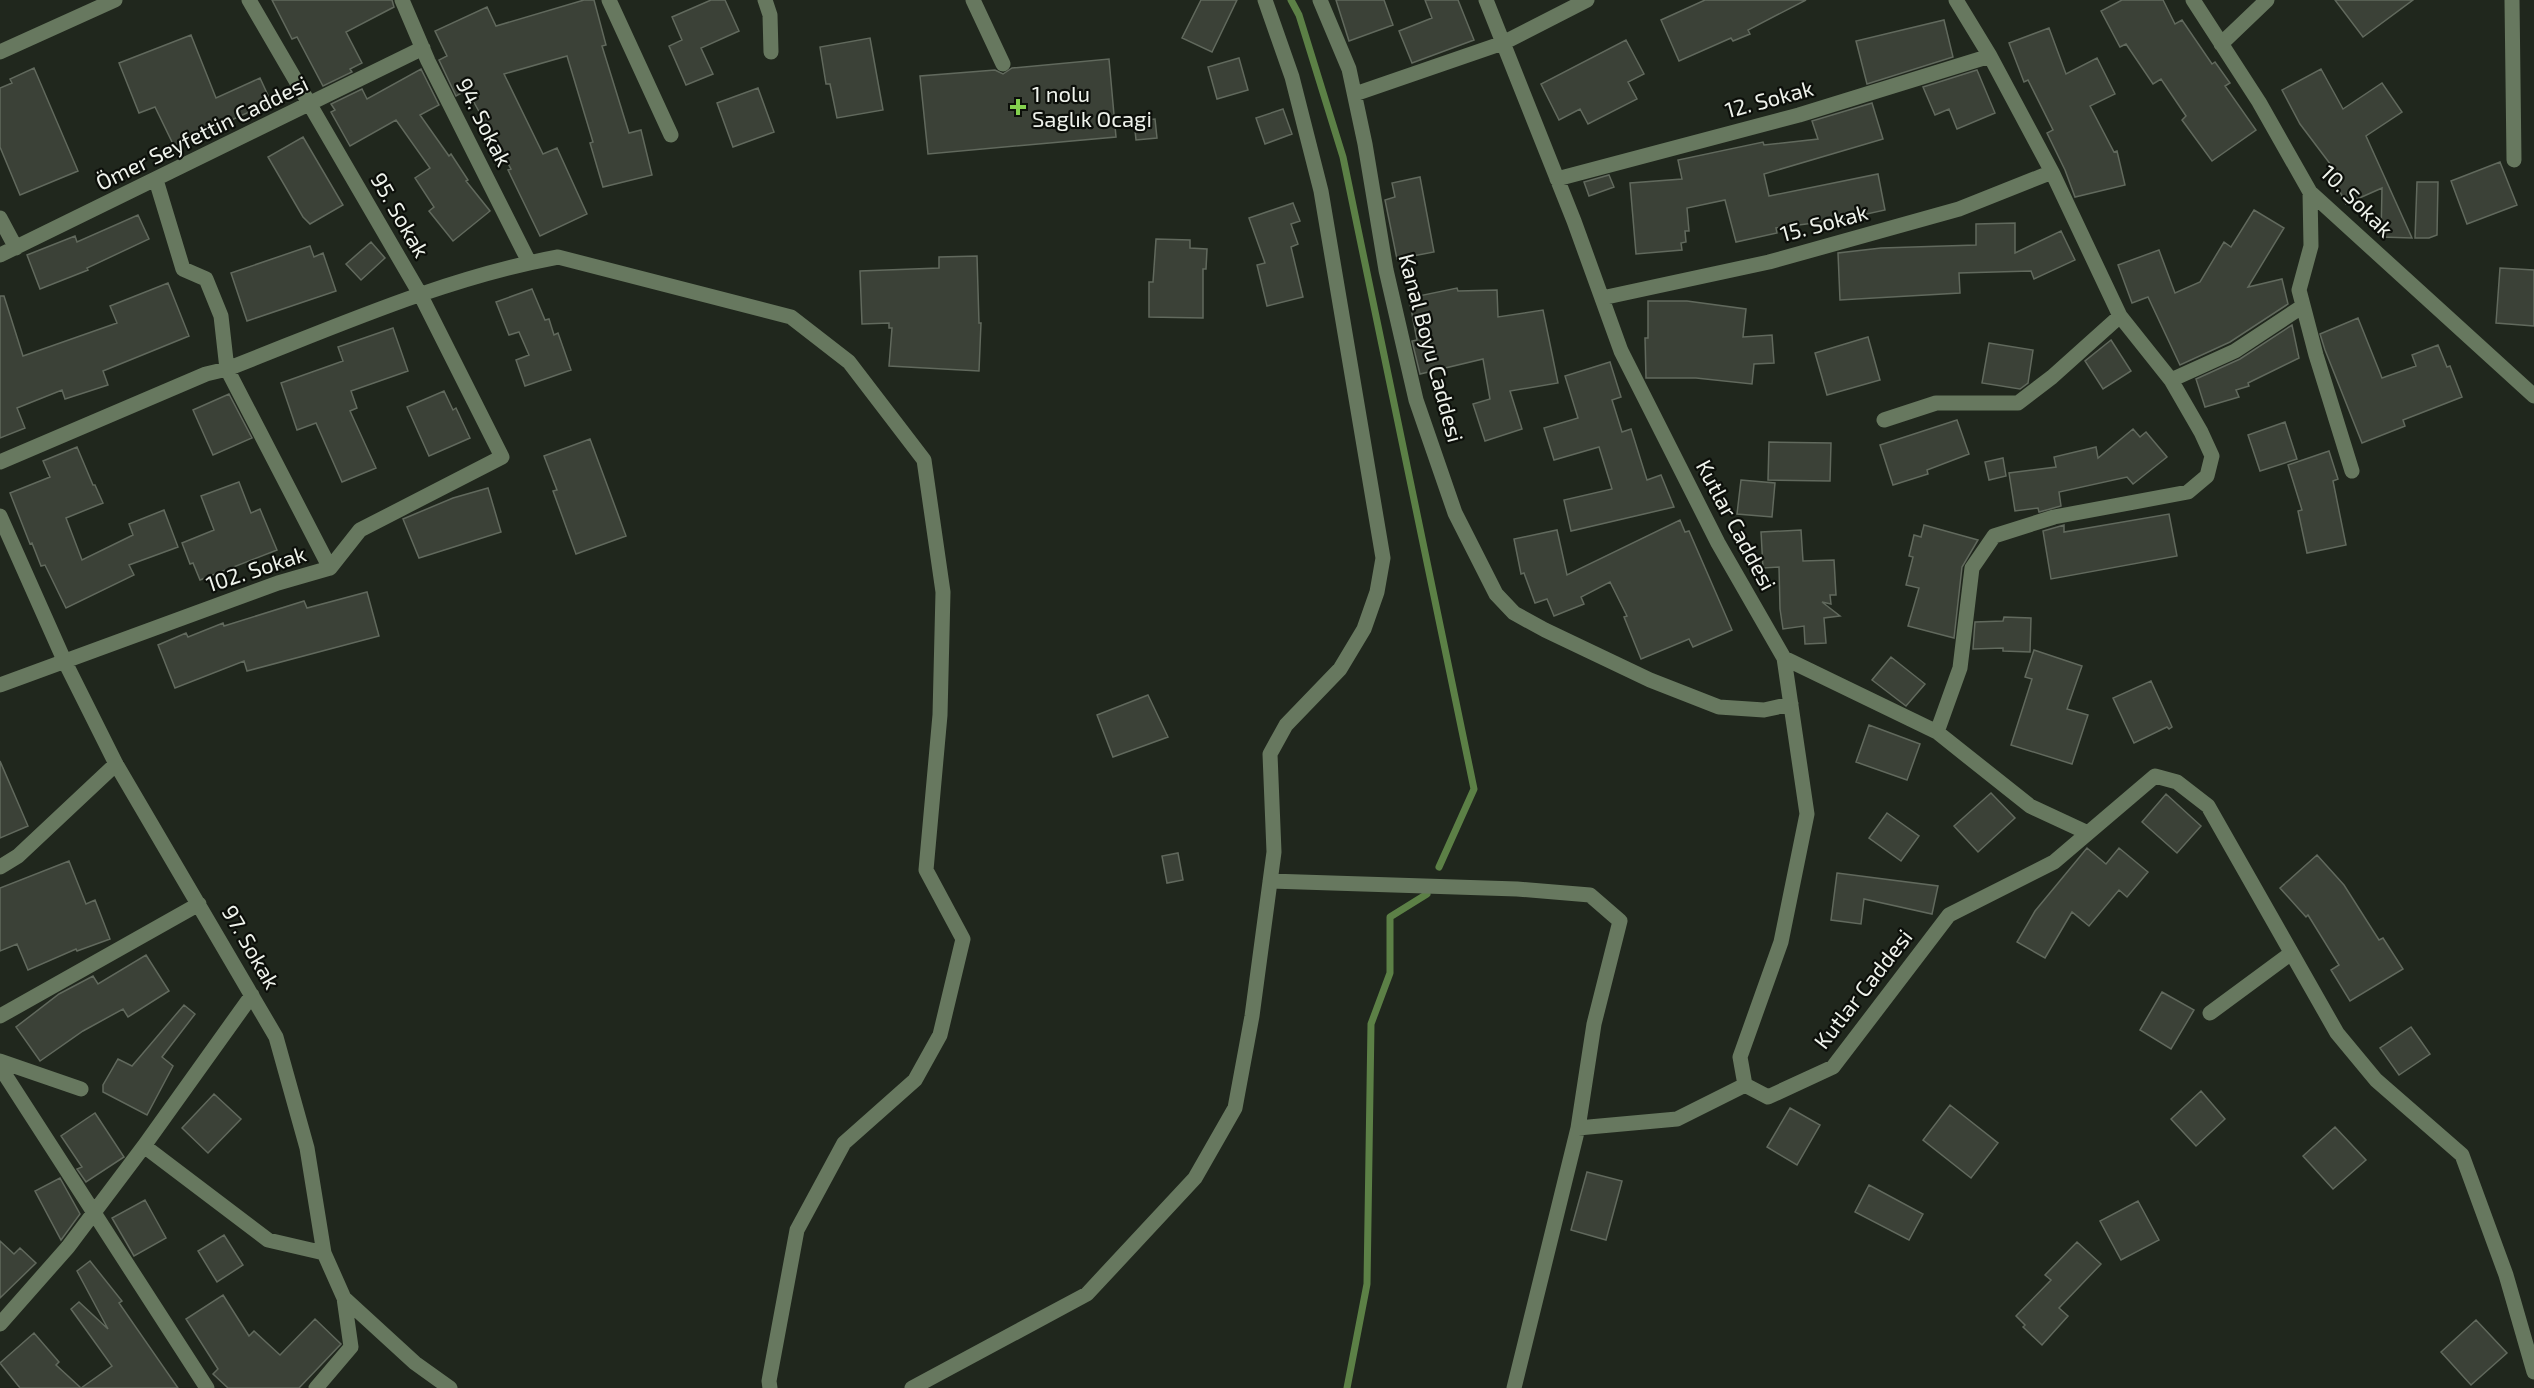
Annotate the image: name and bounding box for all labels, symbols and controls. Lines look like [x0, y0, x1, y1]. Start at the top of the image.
street label: Ömer Seyfettin Caddesi [91, 69, 312, 195]
street label: 94. Sokak [452, 73, 518, 170]
street label: 12. Sokak [1722, 74, 1816, 122]
place label: 1 nolu Saglık Ocagi [1032, 80, 1152, 131]
marker: 1 nolu Saglık Ocagi [1009, 98, 1027, 116]
street label: 10. Sokak [2316, 159, 2399, 242]
street label: 95. Sokak [366, 167, 436, 262]
street label: 15. Sokak [1777, 198, 1870, 246]
street label: Kanal Boyu Caddesi [1394, 251, 1470, 445]
street label: Kutlar Caddesi [1692, 455, 1782, 594]
street label: 102. Sokak [202, 540, 309, 596]
street label: 97. Sokak [218, 900, 286, 993]
street label: Kutlar Caddesi [1808, 924, 1917, 1053]

